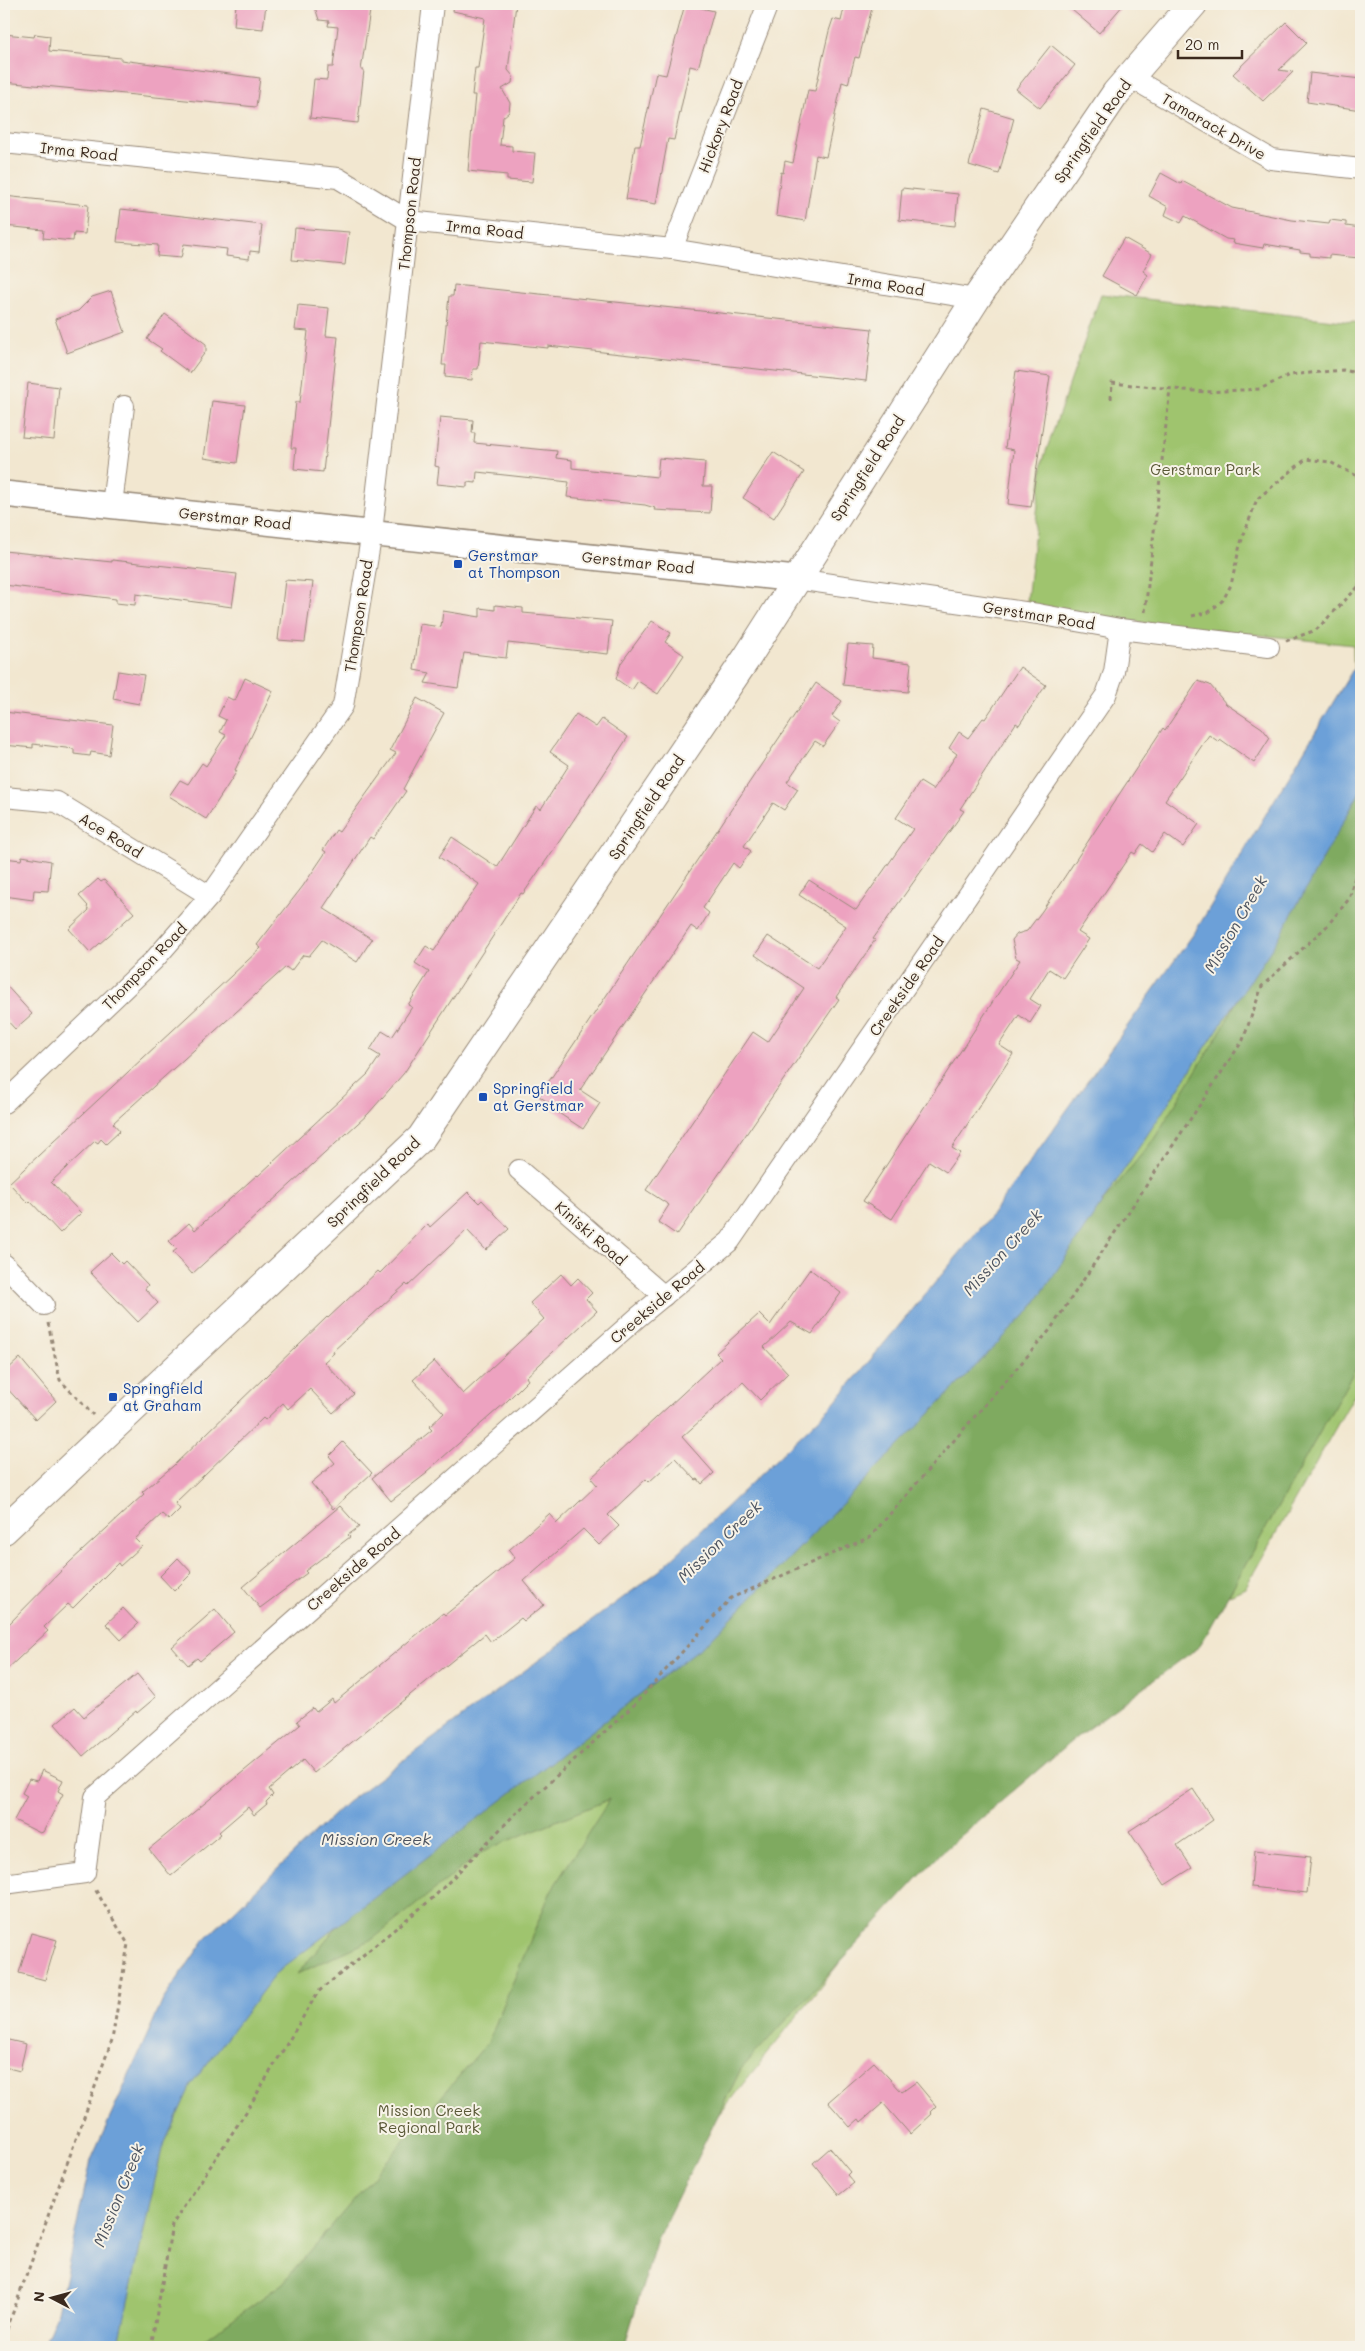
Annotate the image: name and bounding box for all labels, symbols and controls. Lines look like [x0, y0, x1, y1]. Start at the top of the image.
scale bar [1178, 28, 1241, 60]
text: 20 m [1185, 34, 1219, 54]
street label: Springfield Road [1049, 75, 1135, 187]
street label: Hickory Road [693, 76, 747, 176]
street label: Tamarack Drive [1158, 88, 1270, 164]
street label: Irma Road [39, 137, 119, 165]
street label: Thompson Road [393, 156, 425, 272]
street label: Irma Road [445, 215, 525, 243]
street label: Irma Road [846, 268, 926, 300]
street label: Springfield Road [825, 411, 909, 525]
park label: Gerstmar Park [1150, 459, 1260, 479]
street label: Gerstmar Road [178, 502, 292, 534]
place label: Gerstmar at Thompson [468, 545, 560, 582]
street label: Gerstmar Road [581, 546, 695, 578]
street label: Thompson Road [339, 558, 377, 674]
marker: Gerstmar at Thompson [452, 558, 464, 570]
street label: Gerstmar Road [982, 596, 1096, 634]
street label: Springfield Road [604, 751, 688, 863]
street label: Ace Road [76, 808, 146, 862]
water label: Mission Creek [1199, 871, 1272, 977]
street label: Thompson Road [97, 918, 191, 1014]
street label: Creekside Road [864, 932, 948, 1040]
place label: Springfield at Gerstmar [493, 1078, 584, 1115]
marker: Springfield at Gerstmar [477, 1091, 489, 1103]
street label: Springfield Road [322, 1132, 424, 1232]
street label: Kiniski Road [551, 1196, 631, 1270]
water label: Mission Creek [958, 1204, 1047, 1300]
street label: Creekside Road [606, 1257, 708, 1347]
place label: Springfield at Graham [123, 1378, 203, 1415]
marker: Springfield at Graham [107, 1391, 119, 1403]
water label: Mission Creek [672, 1495, 766, 1587]
street label: Creekside Road [302, 1523, 404, 1615]
water label: Mission Creek [321, 1828, 431, 1849]
park label: Mission Creek Regional Park [378, 2100, 480, 2137]
water label: Mission Creek [88, 2140, 148, 2250]
north arrow [28, 2274, 78, 2324]
text: N [29, 2290, 49, 2303]

